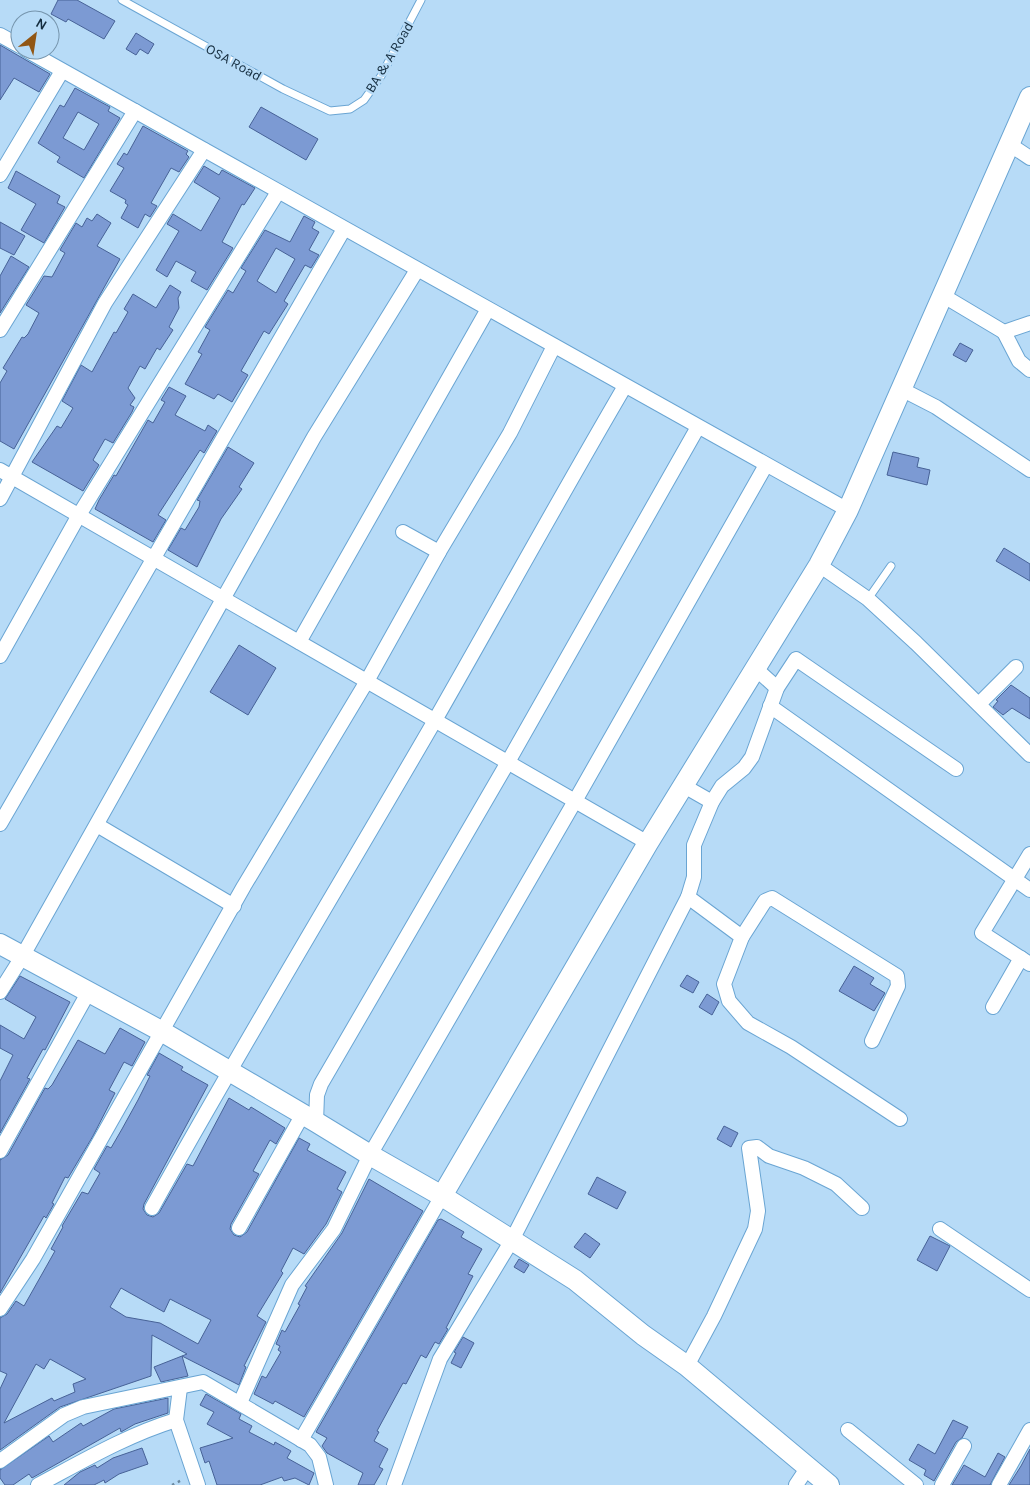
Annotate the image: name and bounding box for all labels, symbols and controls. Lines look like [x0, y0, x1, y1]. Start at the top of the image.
north arrow [10, 10, 60, 60]
text: N [33, 14, 50, 34]
street label: BA & A Road [362, 19, 417, 96]
street label: OSA Road [203, 40, 265, 85]

